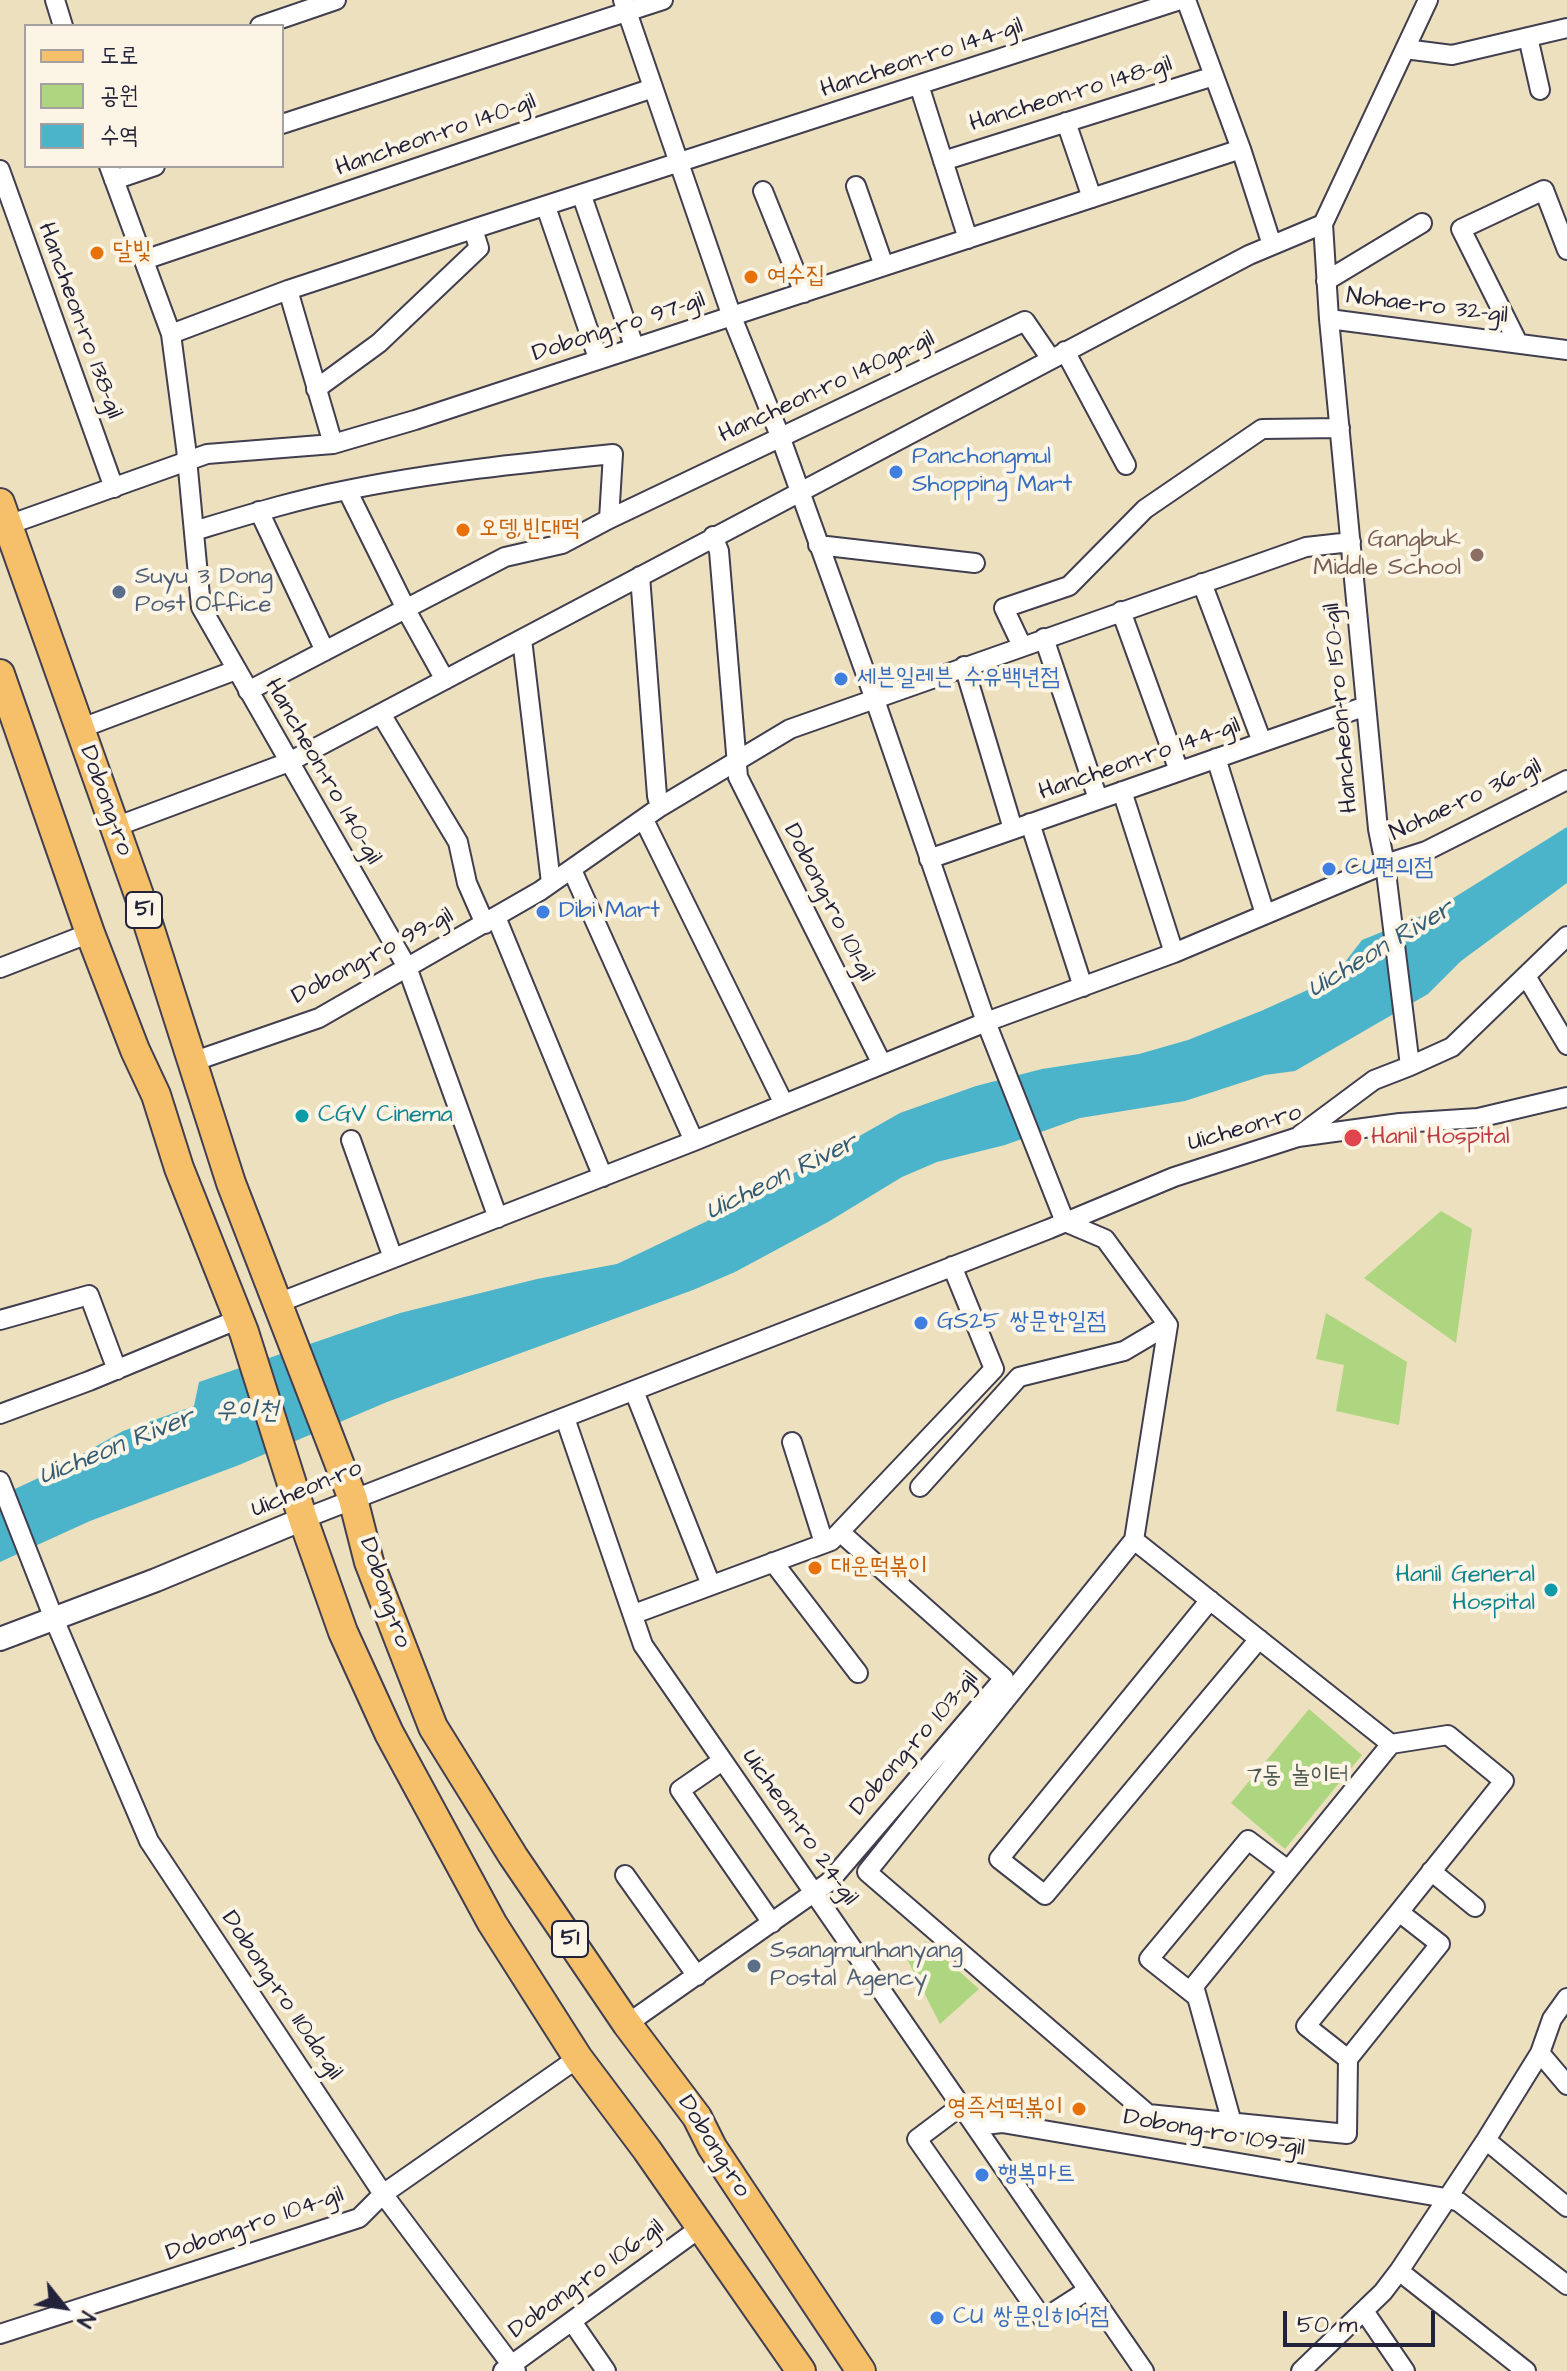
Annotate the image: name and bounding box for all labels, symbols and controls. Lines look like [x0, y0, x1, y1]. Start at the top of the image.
street label: Hancheon-ro 144-gil [817, 13, 1027, 105]
legend [24, 24, 284, 168]
text: 도로 [100, 39, 139, 73]
street label: Hancheon-ro 148-gil [966, 50, 1176, 140]
text: 공원 [100, 79, 139, 113]
street label: Hancheon-ro 140-gil [332, 88, 540, 184]
text: 수역 [100, 119, 139, 153]
street label: Hancheon-ro 138-gil [30, 219, 128, 423]
place label: 달빛 [113, 239, 152, 267]
marker: 달빛 [88, 244, 106, 262]
place label: 여수집 [767, 263, 825, 291]
marker: 여수집 [742, 268, 760, 286]
street label: Nohae-ro 32-gil [1345, 283, 1509, 331]
street label: Dobong-ro 97-gil [529, 287, 709, 369]
street label: Hancheon-ro 140ga-gil [715, 325, 939, 451]
place label: Panchongmul Shopping Mart [912, 444, 1072, 500]
marker: Panchongmul Shopping Mart [887, 463, 905, 481]
place label: 오뎅,빈대떡 [479, 516, 580, 544]
marker: 오뎅,빈대떡 [454, 521, 472, 539]
place label: Gangbuk Middle School [1313, 527, 1461, 583]
marker: Gangbuk Middle School [1468, 546, 1486, 564]
place label: Suyu 3 Dong Post Office [135, 564, 273, 620]
marker: Suyu 3 Dong Post Office [110, 583, 128, 601]
street label: Hancheon-ro 150-gil [1318, 602, 1366, 814]
place label: 세븐일레븐 수유백년점 [857, 665, 1060, 693]
marker: 세븐일레븐 수유백년점 [832, 670, 850, 688]
street label: Hancheon-ro 140-gil [257, 674, 387, 870]
street label: Hancheon-ro 144-gil [1036, 712, 1244, 808]
street label: Dobong-ro [72, 742, 138, 860]
street label: Nohae-ro 36-gil [1386, 753, 1546, 849]
street label: Dobong-ro 101-gil [776, 820, 880, 986]
place label: CU편의점 [1345, 855, 1433, 883]
marker: CU편의점 [1320, 860, 1338, 878]
road number: 51 [126, 892, 162, 928]
water label: Uicheon River [1303, 894, 1459, 1006]
place label: Dibi Mart [559, 898, 660, 926]
street label: Dobong-ro 99-gil [287, 902, 459, 1012]
marker: Dibi Mart [534, 903, 552, 921]
street label: Uicheon-ro [1185, 1099, 1305, 1159]
place label: CGV Cinema [318, 1102, 453, 1130]
marker: CGV Cinema [293, 1107, 311, 1125]
place label: Hanil Hospital [1371, 1124, 1510, 1152]
marker: Hanil Hospital [1342, 1127, 1364, 1149]
water label: Uicheon River [701, 1128, 863, 1228]
place label: GS25 쌍문한일점 [937, 1309, 1106, 1337]
marker: GS25 쌍문한일점 [912, 1314, 930, 1332]
water label: 우이천 [216, 1397, 278, 1429]
water label: Uicheon River [35, 1403, 199, 1493]
street label: Uicheon-ro [247, 1455, 367, 1525]
street label: Dobong-ro [352, 1534, 416, 1652]
place label: 대운떡볶이 [831, 1554, 928, 1582]
marker: 대운떡볶이 [806, 1559, 824, 1577]
place label: Hanil General Hospital [1395, 1562, 1535, 1618]
marker: Hanil General Hospital [1542, 1581, 1560, 1599]
street label: Dobong-ro 103-gil [844, 1666, 986, 1822]
street label: Uicheon-ro 24-gil [735, 1744, 863, 1912]
park label: 7동 놀이터 [1247, 1763, 1349, 1791]
street label: Dobong-ro 110da-gil [214, 1906, 348, 2086]
road number: 51 [552, 1921, 588, 1957]
place label: Ssangmunhanyang Postal Agency [770, 1938, 963, 1994]
marker: Ssangmunhanyang Postal Agency [745, 1957, 763, 1975]
street label: Dobong-ro [670, 2091, 756, 2203]
place label: 영즉석떡볶이 [947, 2095, 1063, 2123]
marker: 영즉석떡볶이 [1070, 2100, 1088, 2118]
street label: Dobong-ro 109-gil [1121, 2104, 1307, 2164]
place label: 행복마트 [998, 2161, 1075, 2189]
marker: 행복마트 [973, 2166, 991, 2184]
street label: Dobong-ro 104-gil [162, 2181, 348, 2269]
street label: Dobong-ro 106-gil [504, 2214, 670, 2346]
north arrow [24, 2267, 104, 2347]
scale bar [1287, 2295, 1439, 2345]
place label: CU 쌍문인히어점 [953, 2304, 1109, 2332]
text: N [68, 2306, 102, 2333]
text: 50 m [1297, 2308, 1357, 2342]
marker: CU 쌍문인히어점 [928, 2309, 946, 2327]

